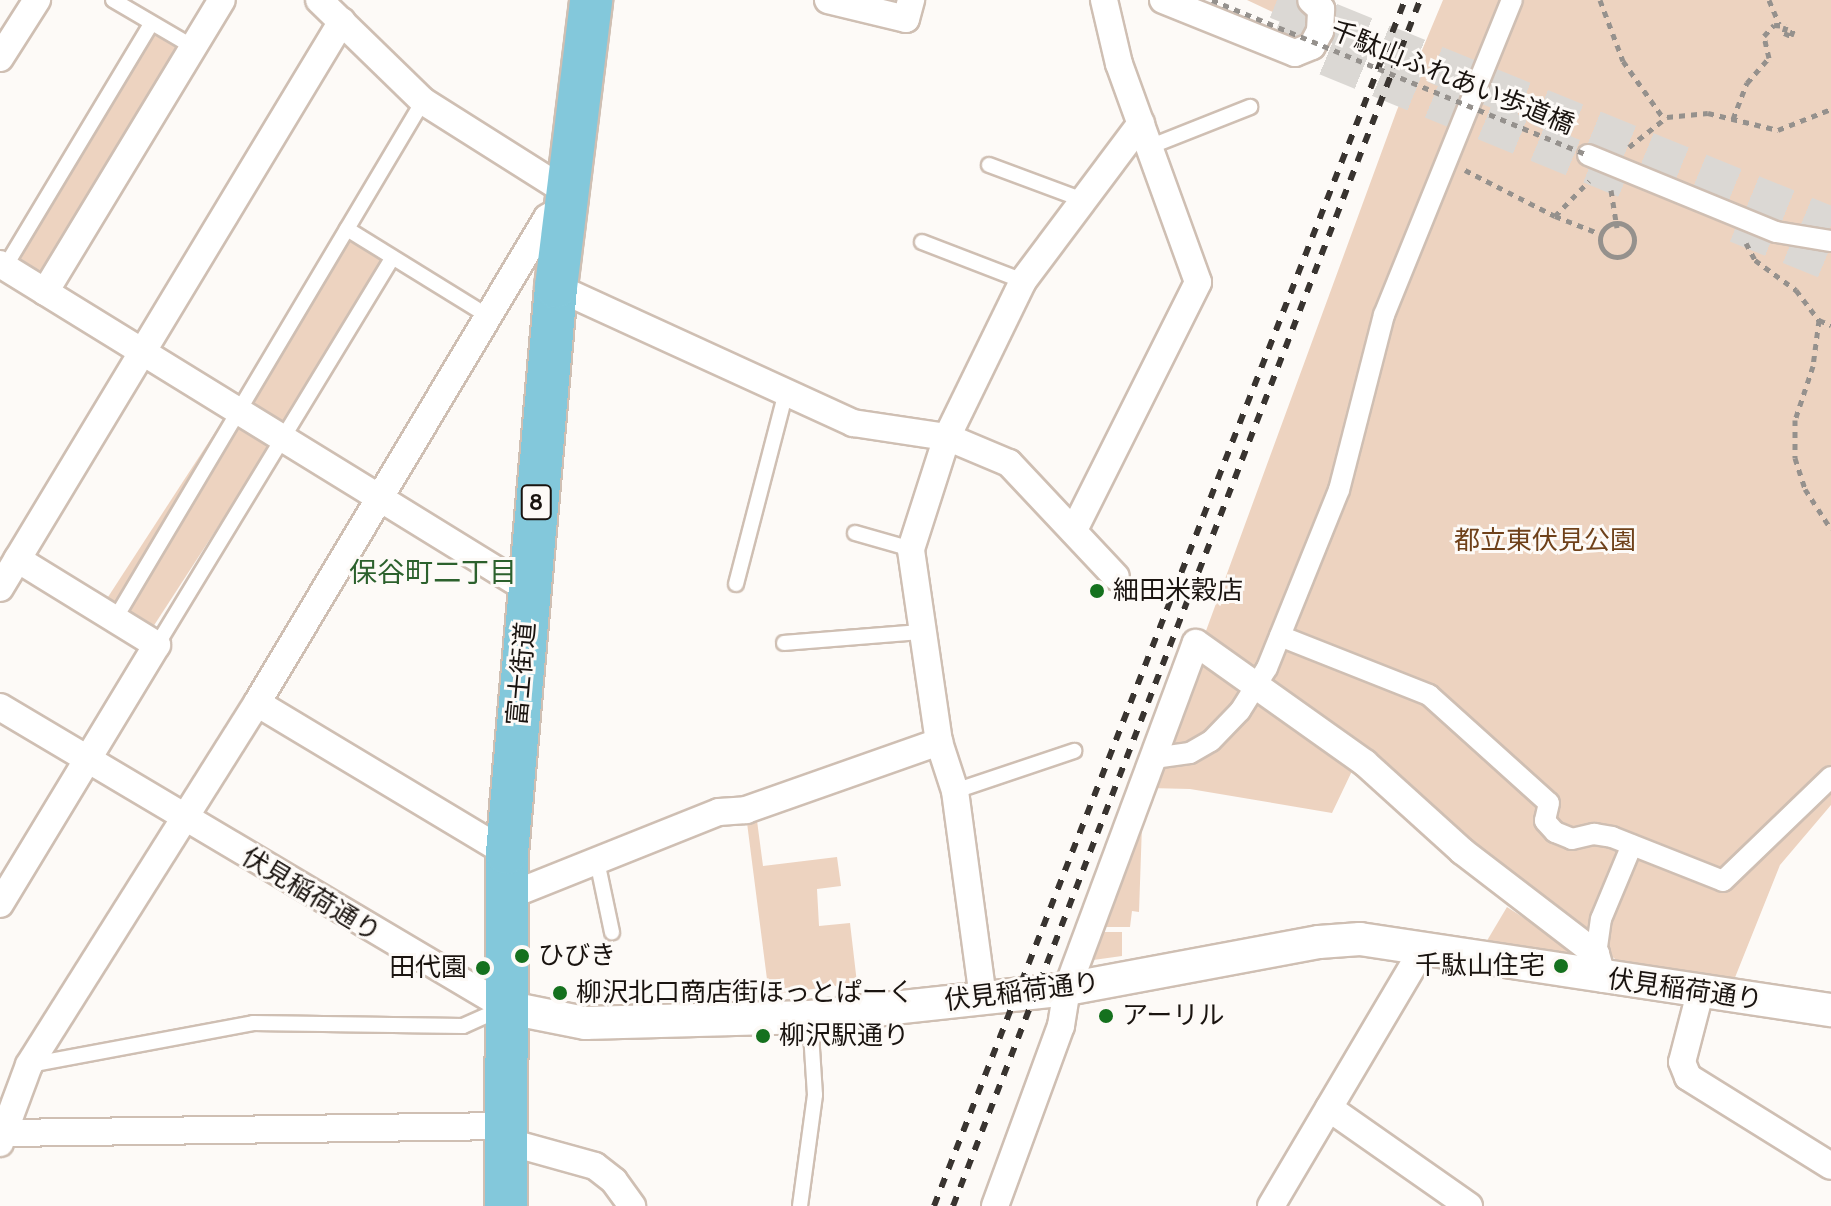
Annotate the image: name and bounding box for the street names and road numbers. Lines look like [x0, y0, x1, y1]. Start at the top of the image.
street label: 千駄山ふれあい歩道橋 [1326, 15, 1578, 141]
road number: 8 [520, 482, 552, 522]
street label: 富士街道 [502, 621, 542, 727]
street label: 伏見稲荷通り [236, 841, 386, 949]
street label: 伏見稲荷通り [1606, 964, 1764, 1016]
street label: 伏見稲荷通り [943, 967, 1101, 1017]

